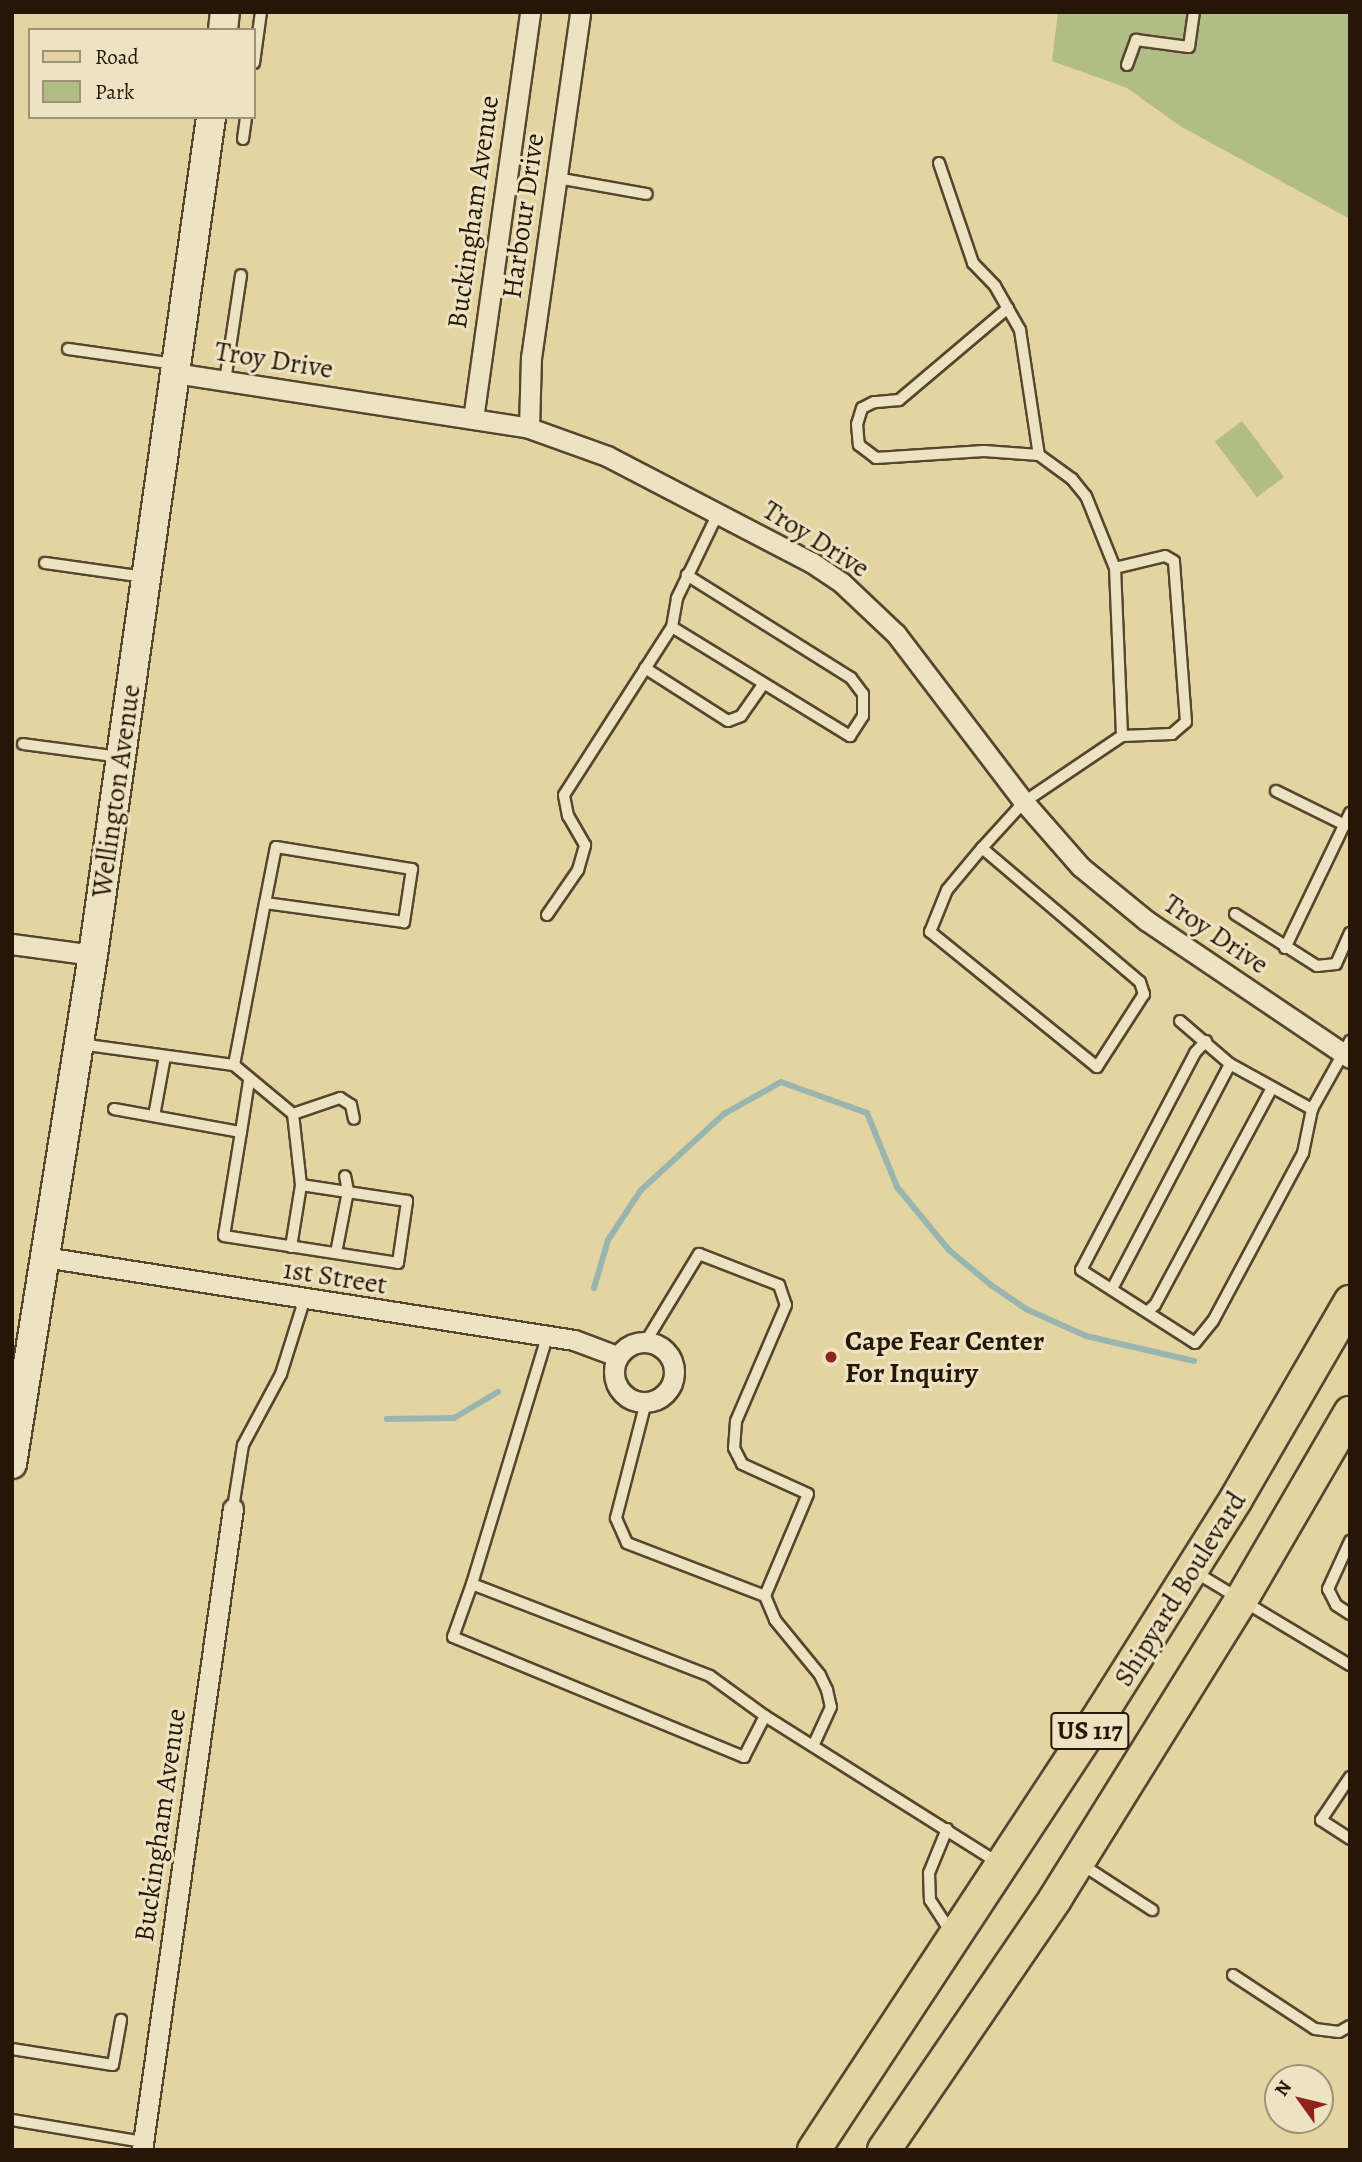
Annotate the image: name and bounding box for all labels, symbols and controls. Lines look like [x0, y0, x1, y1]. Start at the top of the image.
legend [28, 28, 256, 119]
text: Road [95, 43, 139, 71]
text: Park [95, 78, 134, 106]
street label: Buckingham Avenue [440, 93, 506, 331]
street label: Harbour Drive [495, 131, 551, 301]
street label: Troy Drive [212, 334, 336, 386]
street label: Troy Drive [757, 493, 875, 585]
street label: Wellington Avenue [84, 682, 148, 900]
street label: Troy Drive [1157, 887, 1275, 981]
street label: 1st Street [281, 1252, 389, 1302]
place label: Cape Fear Center For Inquiry [845, 1324, 1044, 1390]
marker: Cape Fear Center For Inquiry [823, 1349, 839, 1365]
street label: Shipyard Boulevard [1107, 1485, 1253, 1693]
street label: Buckingham Avenue [127, 1706, 193, 1944]
road number: US 117 [1050, 1708, 1130, 1754]
north arrow [1264, 2064, 1334, 2134]
text: N [1269, 2075, 1298, 2101]

